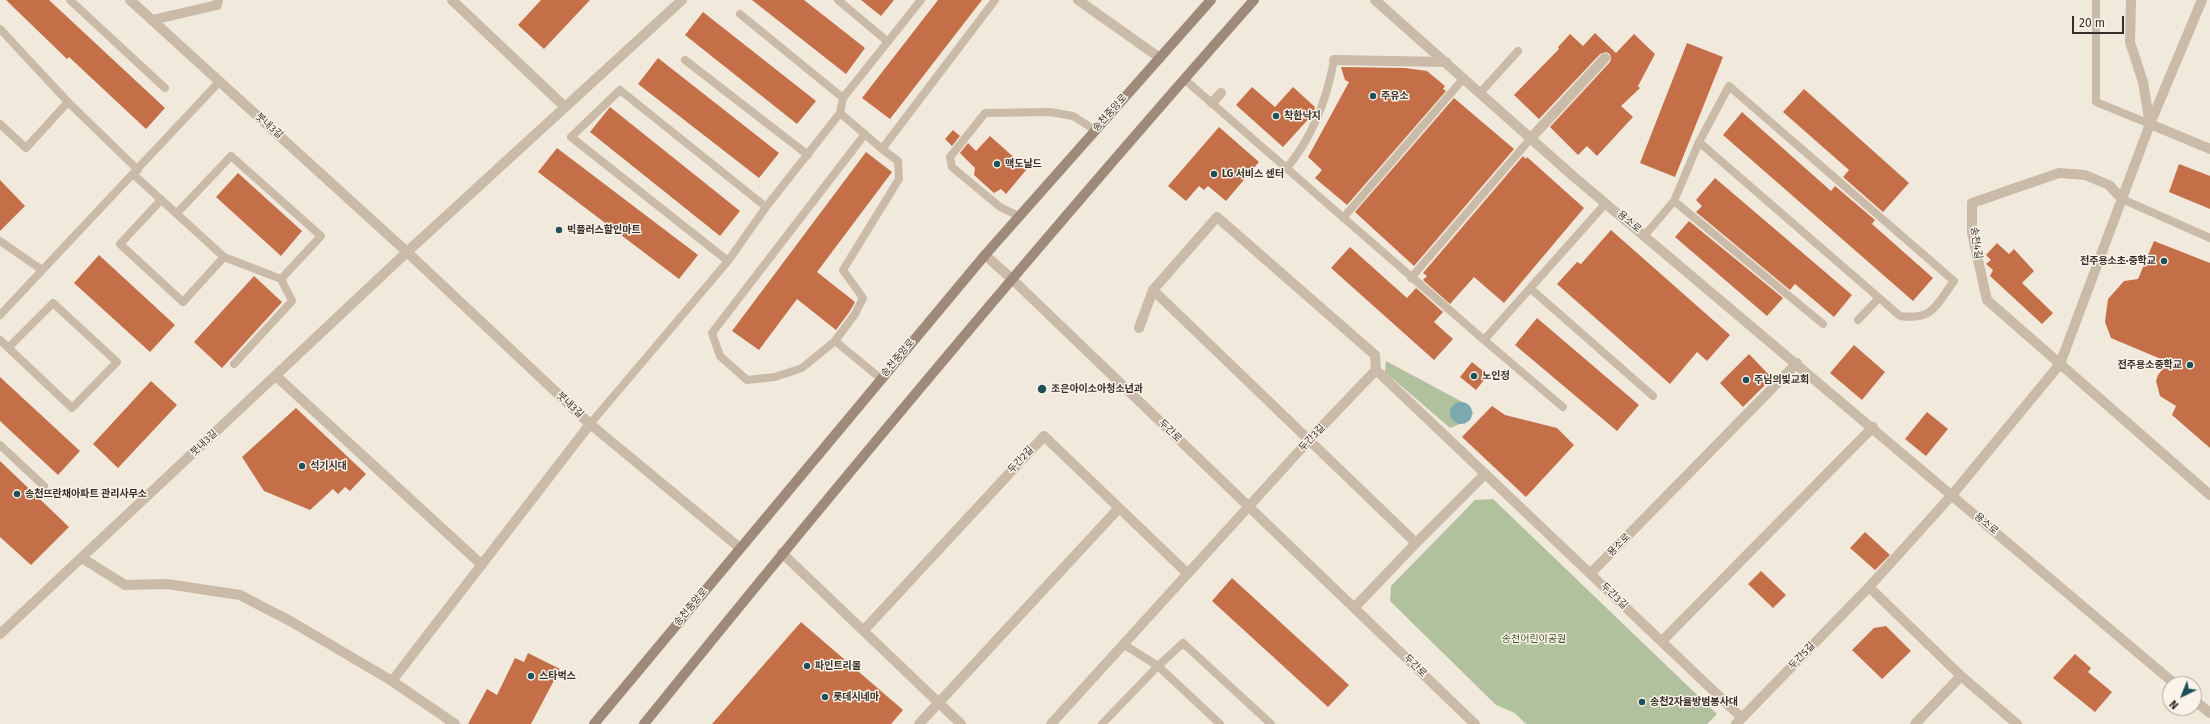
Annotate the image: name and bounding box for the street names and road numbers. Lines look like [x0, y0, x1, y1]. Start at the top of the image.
street label: 송천중앙로 [1090, 92, 1130, 134]
street label: 붓내3길 [253, 111, 285, 141]
street label: 용소로 [1615, 209, 1643, 235]
street label: 송천4길 [1967, 226, 1985, 260]
street label: 송천중앙로 [879, 337, 917, 379]
street label: 붓내3길 [554, 389, 586, 421]
street label: 두간로 [1156, 417, 1184, 445]
street label: 두간3길 [1296, 422, 1328, 454]
street label: 붓내3길 [188, 427, 220, 459]
street label: 두간2길 [1006, 444, 1036, 476]
street label: 용소로 [1972, 511, 2000, 537]
street label: 용소로 [1605, 531, 1633, 559]
street label: 두간3길 [1598, 580, 1630, 612]
street label: 송천중앙로 [672, 586, 710, 628]
street label: 두간5길 [1786, 640, 1818, 672]
street label: 두간로 [1401, 652, 1429, 680]

